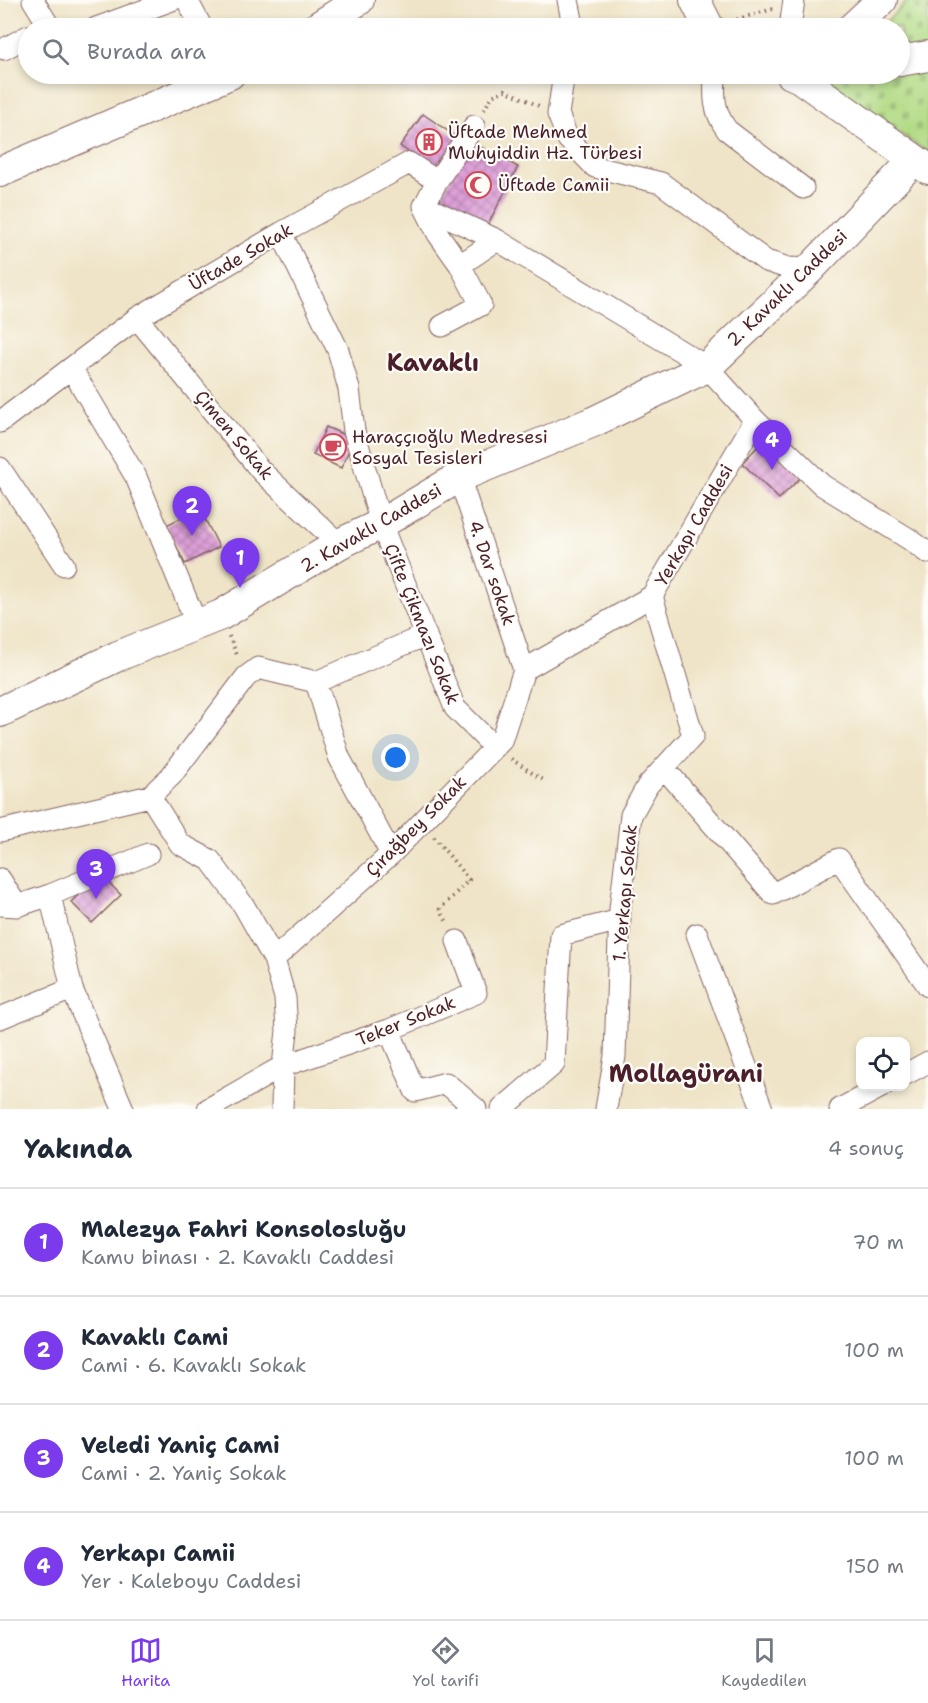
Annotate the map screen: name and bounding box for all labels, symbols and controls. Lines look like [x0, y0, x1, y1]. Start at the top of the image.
search box [18, 18, 910, 84]
icon: search [39, 35, 72, 68]
text: Burada ara [87, 37, 206, 66]
place label: Üftade Mehmed Muhyiddin Hz. Türbesi [448, 120, 642, 165]
building icon: Üftade Mehmed Muhyiddin Hz. Türbesi [414, 127, 444, 157]
mosque icon: Üftade Camii [463, 170, 493, 200]
place label: Üftade Camii [498, 173, 610, 197]
street label: Üftade Sokak [185, 218, 297, 296]
street label: 2. Kavaklı Caddesi [721, 224, 853, 352]
district label: Kavaklı [387, 347, 479, 379]
street label: Çimen Sokak [189, 385, 279, 485]
pin: 4 [752, 420, 792, 470]
place label: Haraççıoğlu Medresesi Sosyal Tesisleri [352, 425, 548, 470]
cafe icon: Haraççıoğlu Medresesi Sosyal Tesisleri [318, 432, 348, 462]
street label: Yerkapı Caddesi [649, 460, 739, 590]
street label: 2. Kavaklı Caddesi [296, 478, 446, 578]
pin: 2 [172, 486, 212, 536]
street label: 4. Dar sokak [463, 517, 521, 629]
pin: 1 [220, 538, 260, 588]
street label: Çifte Çikmazı Sokak [379, 540, 465, 708]
your location [381, 743, 410, 772]
street label: Çırağbey Sokak [360, 770, 472, 882]
street label: 1. Yerkapı Sokak [607, 823, 643, 963]
pin: 3 [76, 850, 116, 899]
street label: Teker Sokak [353, 990, 459, 1052]
map controls [856, 1037, 910, 1091]
button: locate [856, 1037, 910, 1091]
district label: Mollagürani [609, 1058, 763, 1090]
text: Yakında [24, 1131, 132, 1166]
text: 4 sonuç [828, 1135, 904, 1161]
text: Malezya Fahri Konsolosluğu [81, 1215, 407, 1244]
text: 1 [39, 1229, 48, 1255]
text: 70 m [852, 1229, 904, 1255]
text: Kamu binası · 2. Kavaklı Caddesi [81, 1244, 394, 1270]
text: Kavaklı Cami [81, 1323, 228, 1352]
text: 2 [37, 1337, 51, 1363]
text: 100 m [844, 1337, 904, 1363]
text: Cami · 6. Kavaklı Sokak [81, 1352, 307, 1378]
text: Veledi Yaniç Cami [81, 1431, 280, 1460]
text: 3 [37, 1445, 51, 1471]
text: 100 m [844, 1445, 904, 1471]
text: Cami · 2. Yaniç Sokak [81, 1460, 287, 1486]
text: Yerkapı Camii [81, 1539, 235, 1568]
text: 4 [37, 1553, 51, 1579]
text: 150 m [846, 1553, 904, 1579]
text: Yer · Kaleboyu Caddesi [81, 1568, 301, 1594]
tab: Harita [121, 1634, 170, 1691]
tab: Yol tarifi [413, 1634, 479, 1691]
tab: Kaydedilen [721, 1634, 807, 1691]

